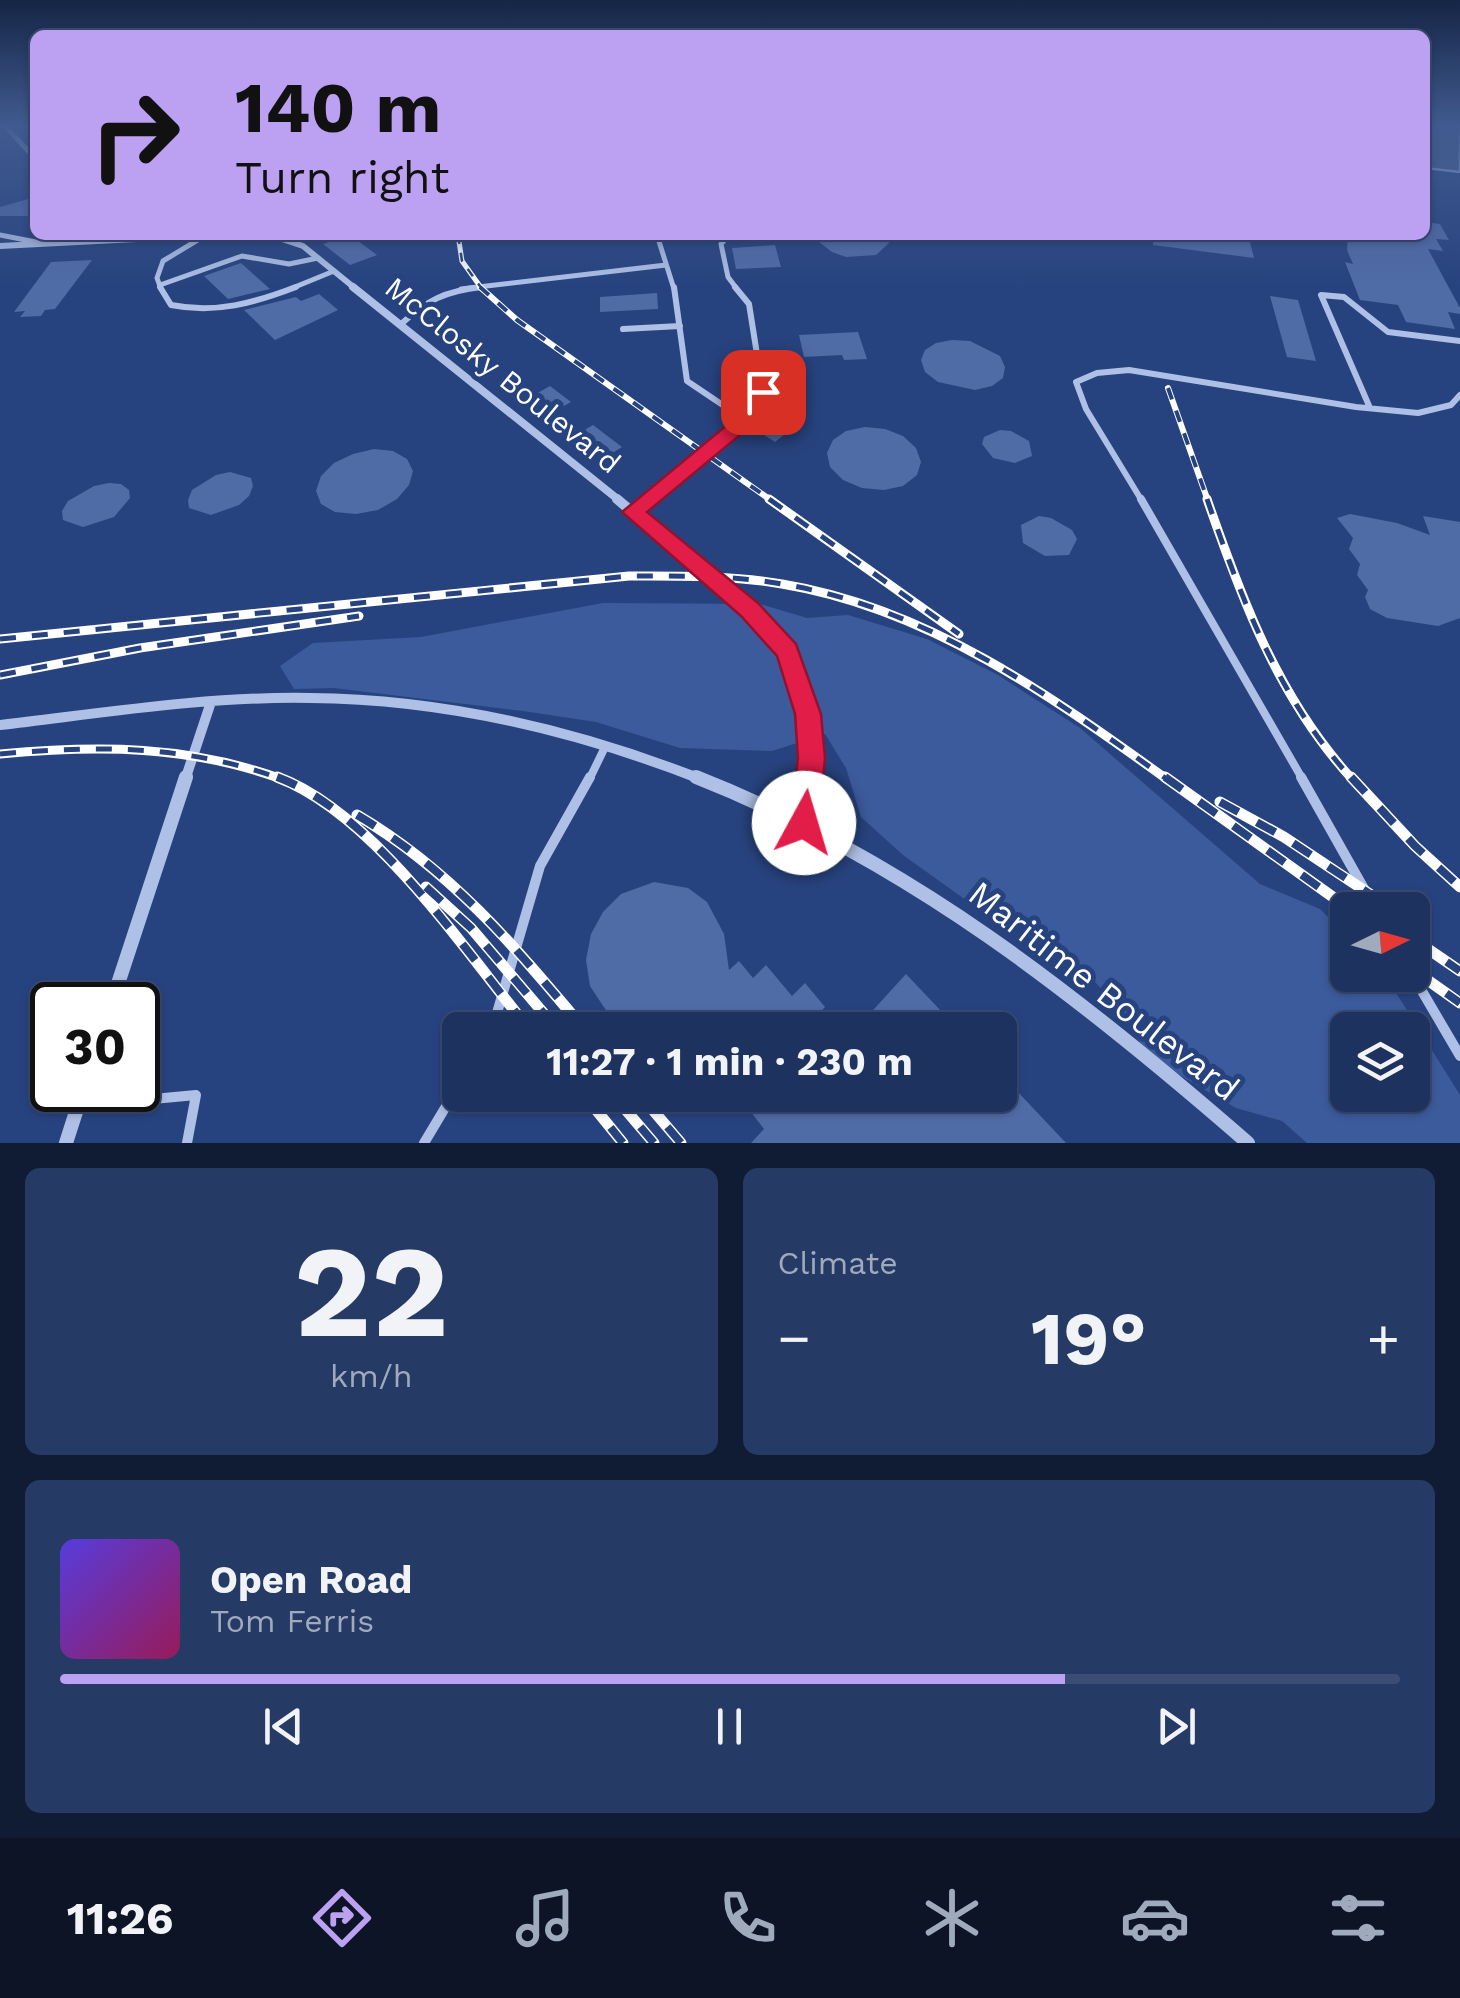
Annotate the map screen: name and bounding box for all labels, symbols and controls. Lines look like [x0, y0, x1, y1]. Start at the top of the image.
text: 140 m [235, 67, 441, 149]
icon: right [70, 70, 200, 200]
text: Turn right [235, 151, 449, 204]
street label: McClosky Boulevard [378, 269, 628, 481]
pin [721, 350, 806, 435]
icon: arrive [736, 365, 791, 420]
position arrow [752, 771, 856, 875]
street label: Maritime Boulevard [960, 872, 1248, 1110]
north arrow [1330, 892, 1430, 992]
map controls [1330, 892, 1430, 1112]
speed limit sign: 30 [30, 982, 160, 1112]
button: layers [1330, 1012, 1430, 1112]
text: 11:27 · 1 min · 230 m [546, 1040, 913, 1084]
text: 22 [294, 1215, 449, 1368]
text: Climate [778, 1244, 898, 1282]
text: 19° [1031, 1294, 1147, 1382]
text: − [778, 1306, 811, 1370]
text: + [1367, 1306, 1400, 1370]
text: km/h [330, 1357, 412, 1395]
text: Open Road [210, 1558, 412, 1602]
text: Tom Ferris [210, 1602, 374, 1640]
icon: previous [256, 1699, 311, 1754]
icon: pause [702, 1699, 757, 1754]
icon: next [1149, 1699, 1204, 1754]
icon: directions [307, 1883, 377, 1953]
icon: music [510, 1883, 580, 1953]
icon: phone [713, 1883, 783, 1953]
icon: climate [917, 1883, 987, 1953]
icon: car [1120, 1883, 1190, 1953]
icon: filters [1323, 1883, 1393, 1953]
text: 11:26 [67, 1892, 174, 1945]

